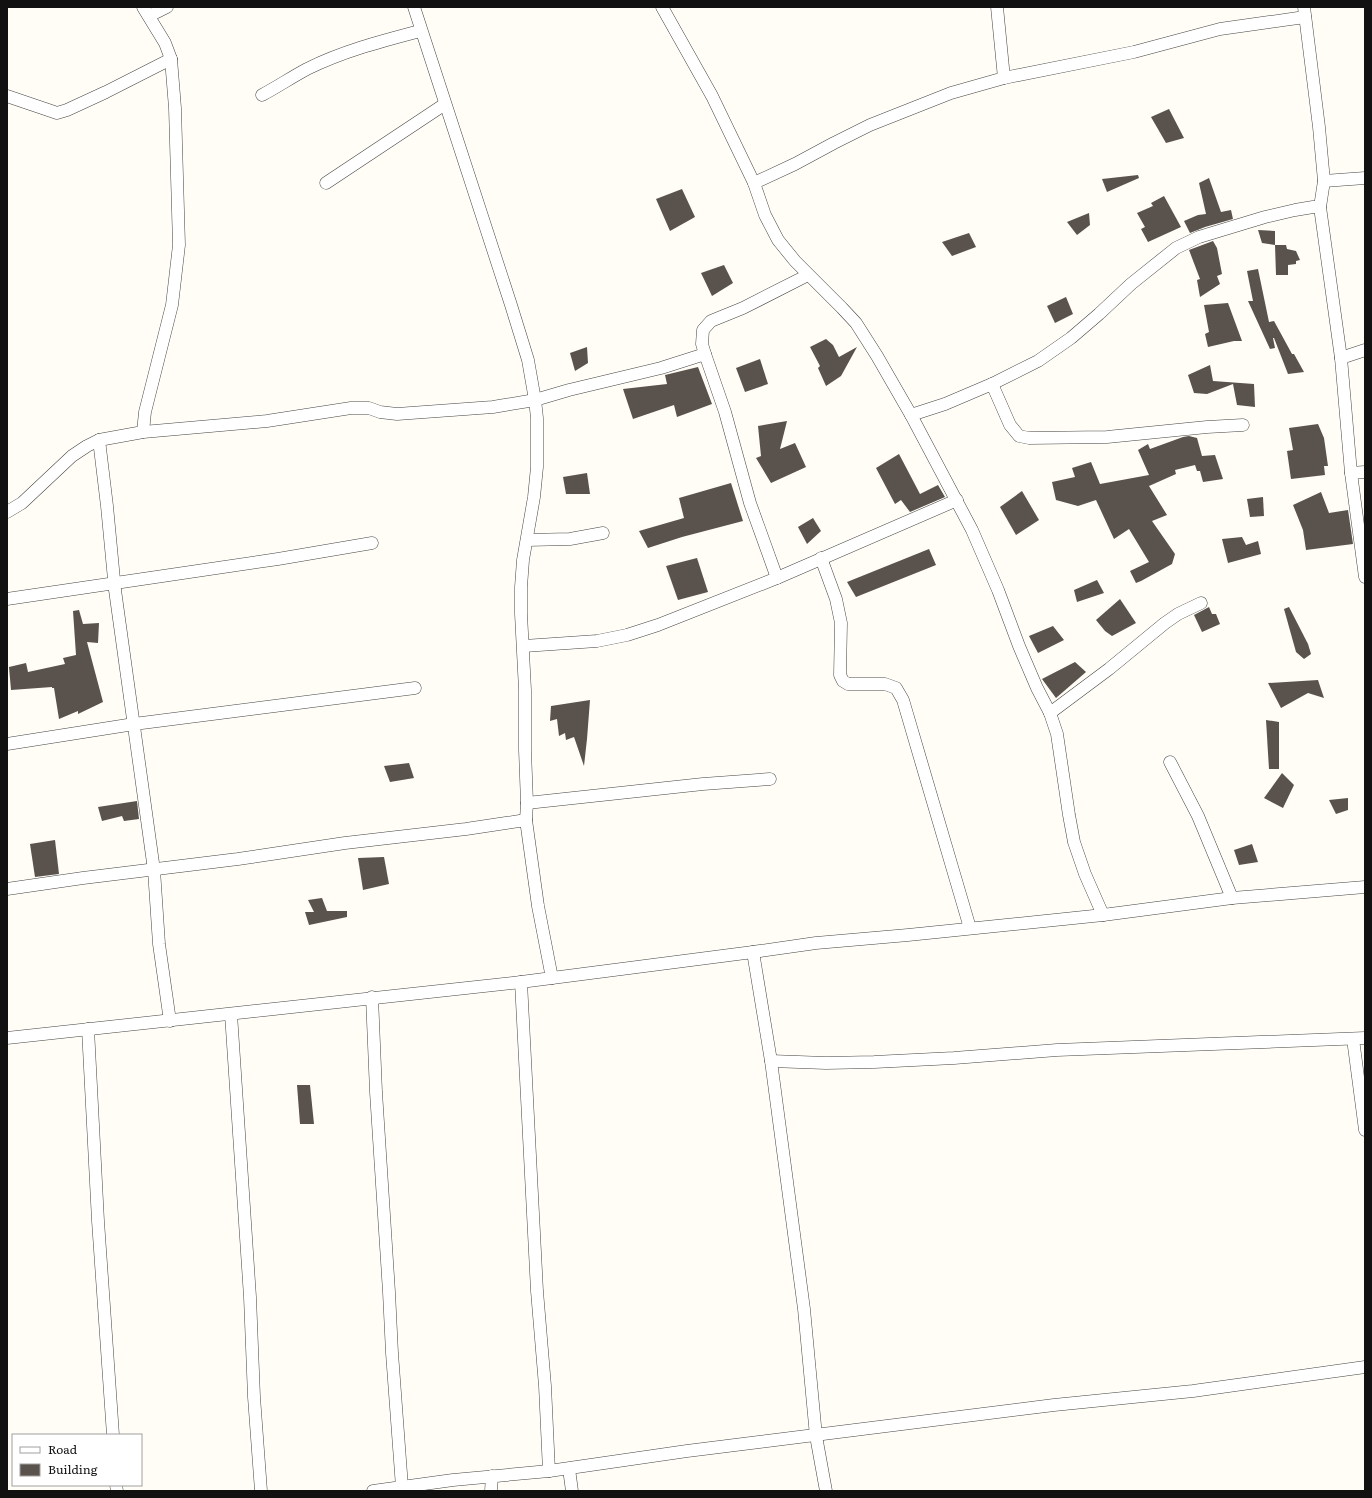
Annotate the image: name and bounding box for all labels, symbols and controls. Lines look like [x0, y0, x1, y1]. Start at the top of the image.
legend [12, 1434, 142, 1486]
text: Road [48, 1440, 78, 1458]
text: Building [48, 1460, 98, 1478]

